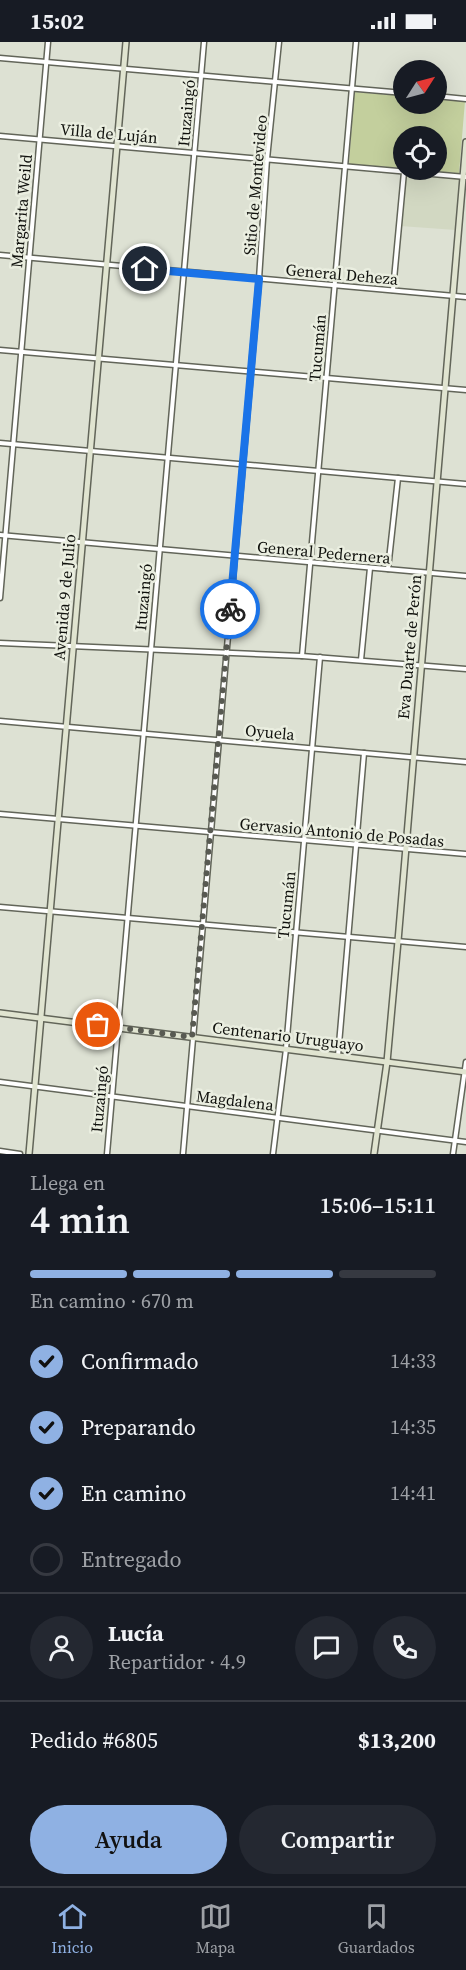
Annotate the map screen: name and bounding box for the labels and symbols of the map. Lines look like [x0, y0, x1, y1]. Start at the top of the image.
north arrow [393, 60, 447, 114]
street label: Ituzaingó [172, 78, 200, 147]
street label: Sitio de Montevideo [238, 114, 272, 256]
street label: Villa de Luján [59, 118, 159, 148]
street label: Margarita Weild [5, 153, 37, 269]
pin [119, 243, 170, 294]
street label: General Deheza [285, 258, 400, 290]
street label: Tucumán [303, 313, 331, 383]
street label: Avenida 9 de Julio [48, 533, 80, 661]
street label: General Pedernera [256, 535, 393, 569]
street label: Ituzaingó [129, 562, 157, 631]
street label: Eva Duarte de Perón [392, 573, 426, 720]
courier [200, 579, 260, 639]
street label: Oyuela [244, 719, 296, 745]
street label: Gervasio Antonio de Posadas [239, 812, 445, 852]
street label: Tucumán [272, 870, 301, 940]
pin [72, 999, 123, 1050]
street label: Centenario Uruguayo [211, 1016, 365, 1056]
street label: Ituzaingó [85, 1064, 113, 1133]
street label: Magdalena [195, 1084, 276, 1116]

